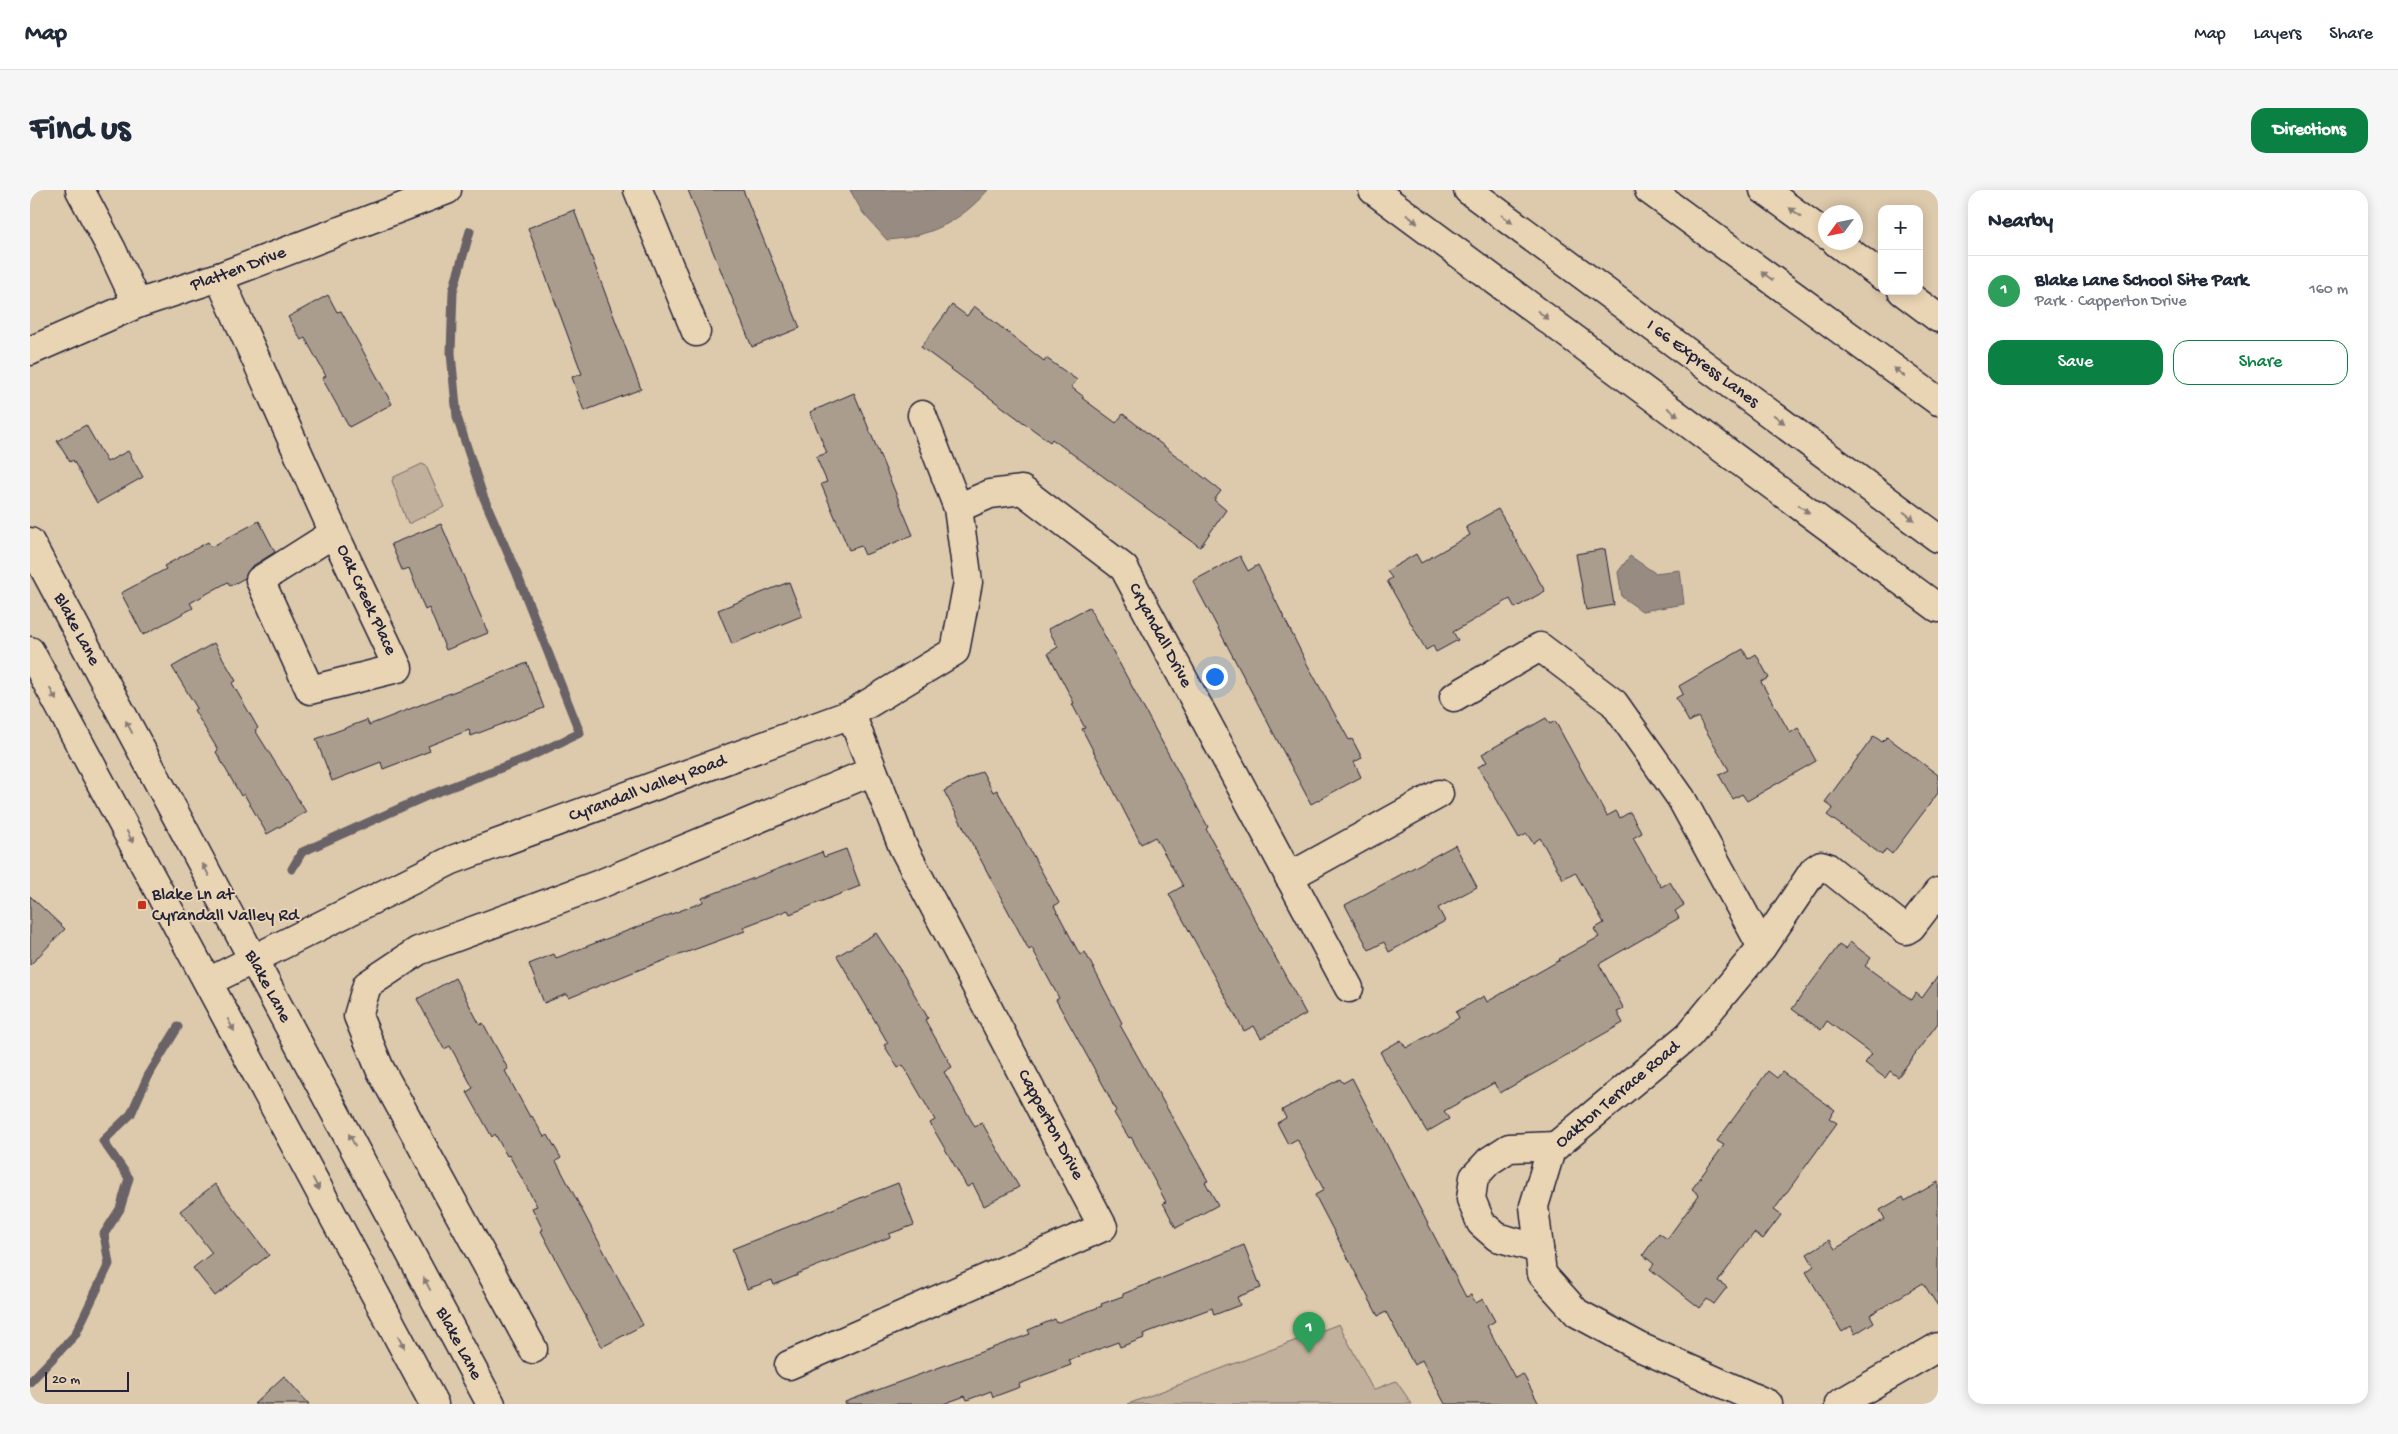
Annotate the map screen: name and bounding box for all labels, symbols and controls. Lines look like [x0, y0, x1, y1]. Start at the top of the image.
text: Map [25, 20, 67, 49]
text: Map [2194, 24, 2226, 45]
text: Layers [2254, 24, 2301, 45]
text: Share [2329, 24, 2373, 45]
button: Directions [2251, 108, 2368, 153]
text: Find us [30, 110, 130, 151]
north arrow [1818, 205, 1863, 250]
map controls [1878, 205, 1923, 295]
button: + [1878, 205, 1923, 250]
one-way arrow [1789, 207, 1802, 218]
text: Nearby [1988, 210, 2053, 235]
one-way arrow [1405, 214, 1419, 224]
one-way arrow [1500, 214, 1514, 224]
street label: Platten Drive [187, 242, 290, 296]
button: − [1878, 250, 1923, 295]
text: Blake Lane School Site Park [2035, 270, 2248, 293]
one-way arrow [1760, 271, 1774, 281]
text: 1 [2001, 281, 2007, 300]
text: 160 m [2309, 281, 2348, 300]
text: Park · Capperton Drive [2035, 293, 2186, 312]
one-way arrow [1536, 310, 1549, 321]
street label: I 66 Express Lanes [1642, 315, 1764, 413]
button: Save [1988, 340, 2163, 385]
button: Share [2173, 340, 2348, 385]
one-way arrow [1892, 367, 1906, 377]
one-way arrow [1666, 407, 1680, 417]
one-way arrow [1772, 414, 1785, 425]
one-way arrow [1797, 504, 1811, 514]
one-way arrow [1902, 511, 1915, 522]
street label: Oak Creek Place [331, 541, 401, 659]
street label: Cryandall Drive [1124, 579, 1197, 692]
street label: Blake Lane [48, 589, 105, 670]
your location [1202, 664, 1228, 690]
one-way arrow [49, 687, 57, 702]
one-way arrow [125, 720, 133, 734]
street label: Cyrandall Valley Road [566, 750, 730, 827]
one-way arrow [126, 830, 134, 845]
one-way arrow [202, 863, 210, 878]
place label: Blake Ln at Cyrandall Valley Rd [151, 885, 300, 927]
marker: Blake Ln at Cyrandall Valley Rd [136, 899, 148, 911]
street label: Blake Lane [239, 946, 296, 1027]
one-way arrow [227, 1018, 235, 1033]
street label: Oakton Terrace Road [1551, 1036, 1686, 1153]
street label: Capperton Drive [1012, 1066, 1088, 1184]
one-way arrow [347, 1133, 356, 1147]
one-way arrow [312, 1177, 320, 1191]
one-way arrow [423, 1276, 431, 1291]
street label: Blake Lane [430, 1303, 487, 1384]
pin: 1 [1293, 1312, 1325, 1353]
one-way arrow [397, 1335, 405, 1350]
scale bar [45, 1369, 129, 1392]
text: 20 m [52, 1372, 80, 1389]

